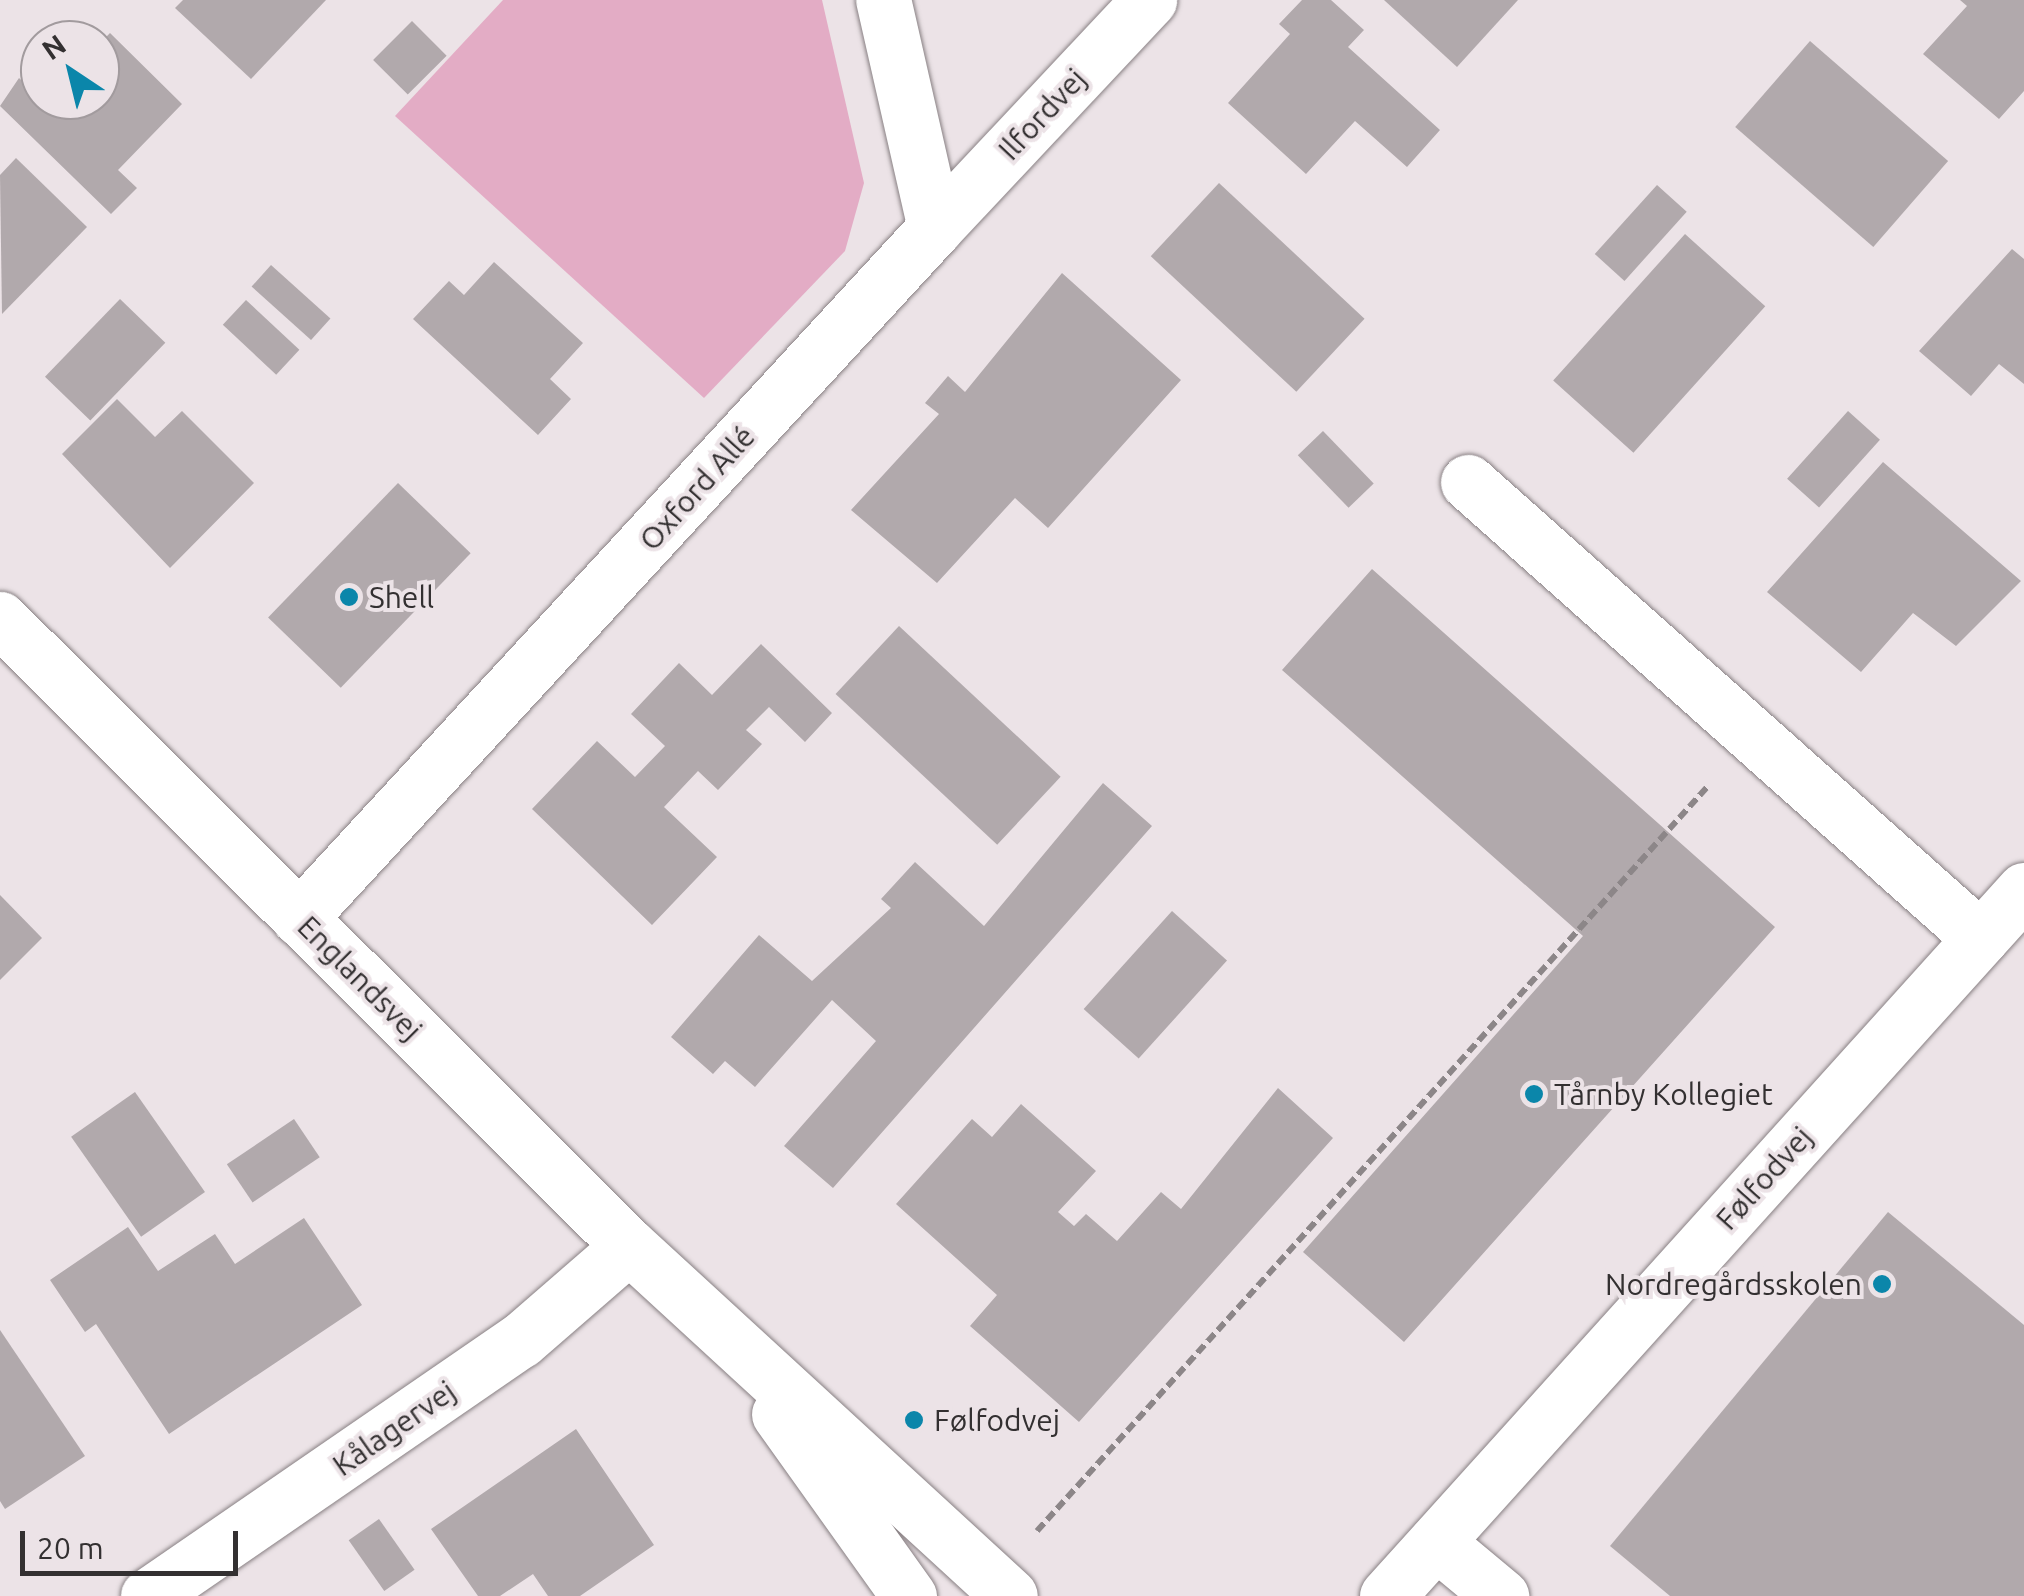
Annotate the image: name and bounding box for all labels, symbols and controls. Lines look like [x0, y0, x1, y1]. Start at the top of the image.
north arrow [20, 20, 120, 120]
text: N [36, 28, 71, 65]
street label: Ilfordvej [991, 61, 1093, 167]
street label: Oxford Allé [632, 418, 762, 558]
place label: Shell [369, 579, 434, 615]
marker: Shell [338, 586, 360, 608]
street label: Englandsvej [290, 908, 430, 1048]
place label: Tårnby Kollegiet [1554, 1076, 1773, 1112]
marker: Tårnby Kollegiet [1523, 1083, 1545, 1105]
street label: Følfodvej [1708, 1119, 1820, 1237]
place label: Nordregårdsskolen [1605, 1266, 1862, 1302]
marker: Nordregårdsskolen [1871, 1273, 1893, 1295]
street label: Kålagervej [326, 1373, 462, 1483]
place label: Følfodvej [934, 1402, 1060, 1438]
marker: Følfodvej [903, 1409, 925, 1431]
scale bar [25, 1511, 242, 1573]
text: 20 m [37, 1531, 104, 1565]

